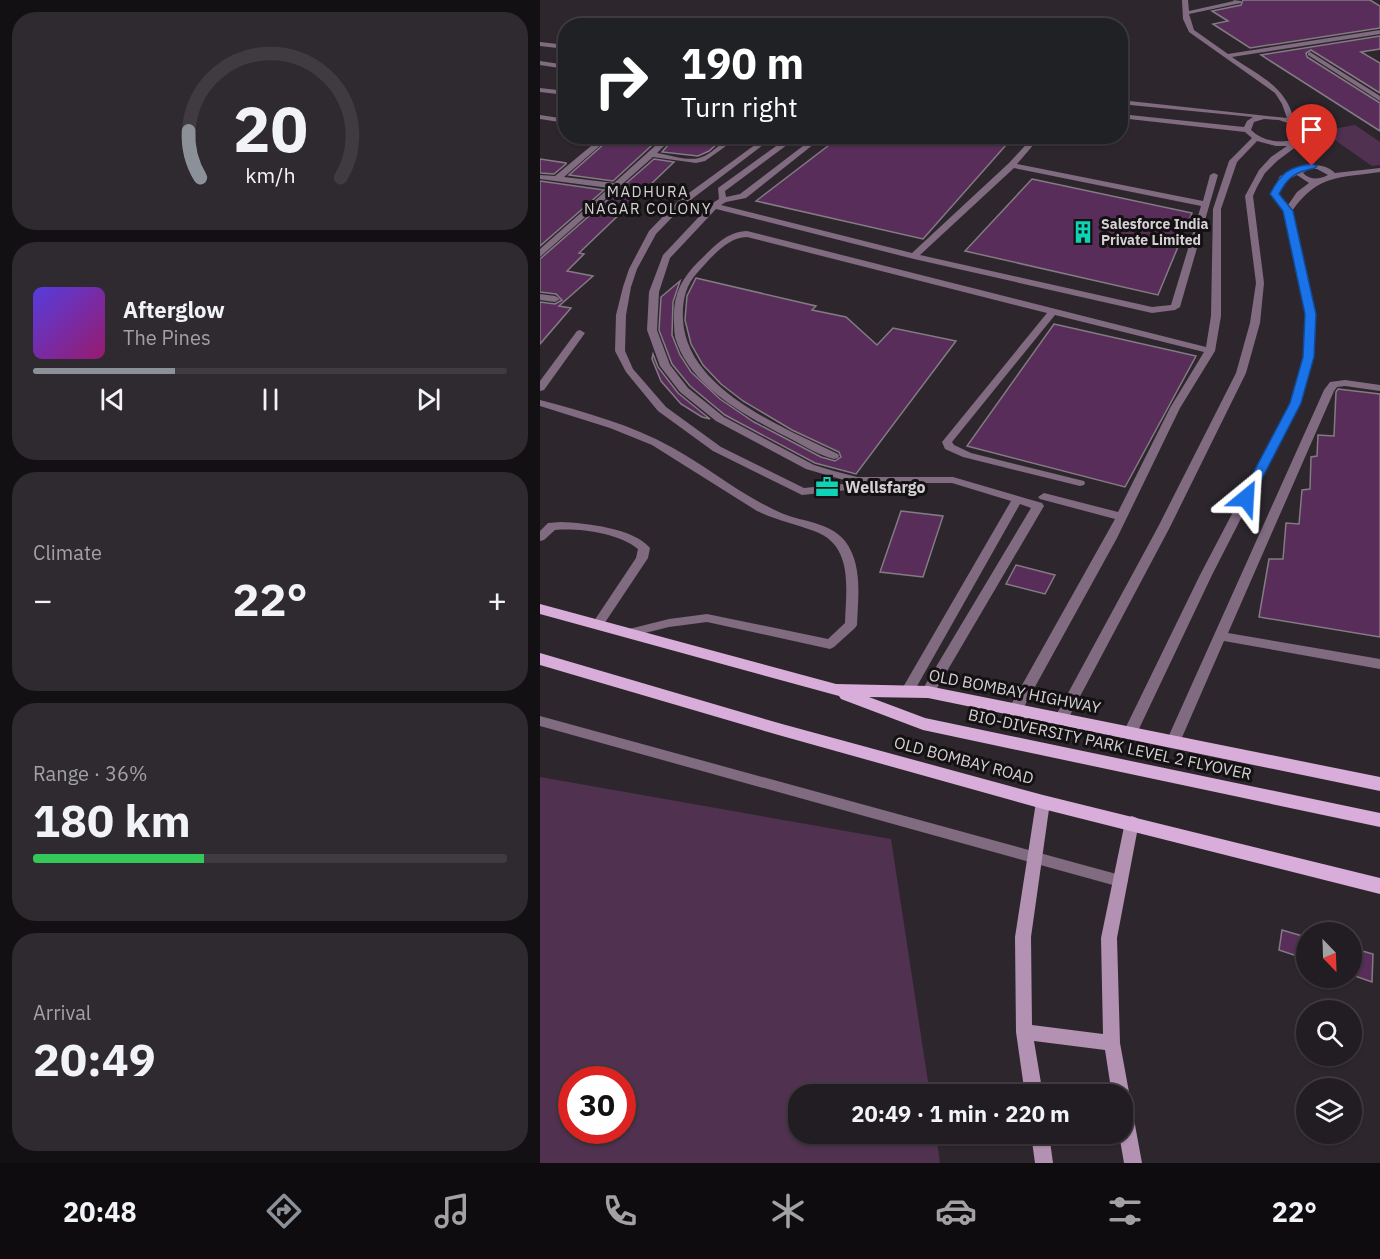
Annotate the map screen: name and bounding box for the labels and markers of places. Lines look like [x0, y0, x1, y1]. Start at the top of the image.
pin [1286, 104, 1337, 166]
place label: Salesforce India Private Limited [1101, 215, 1209, 249]
building icon: Salesforce India Private Limited [1070, 219, 1096, 245]
office icon: Wellsfargo [814, 474, 840, 500]
place label: Wellsfargo [845, 477, 926, 497]

